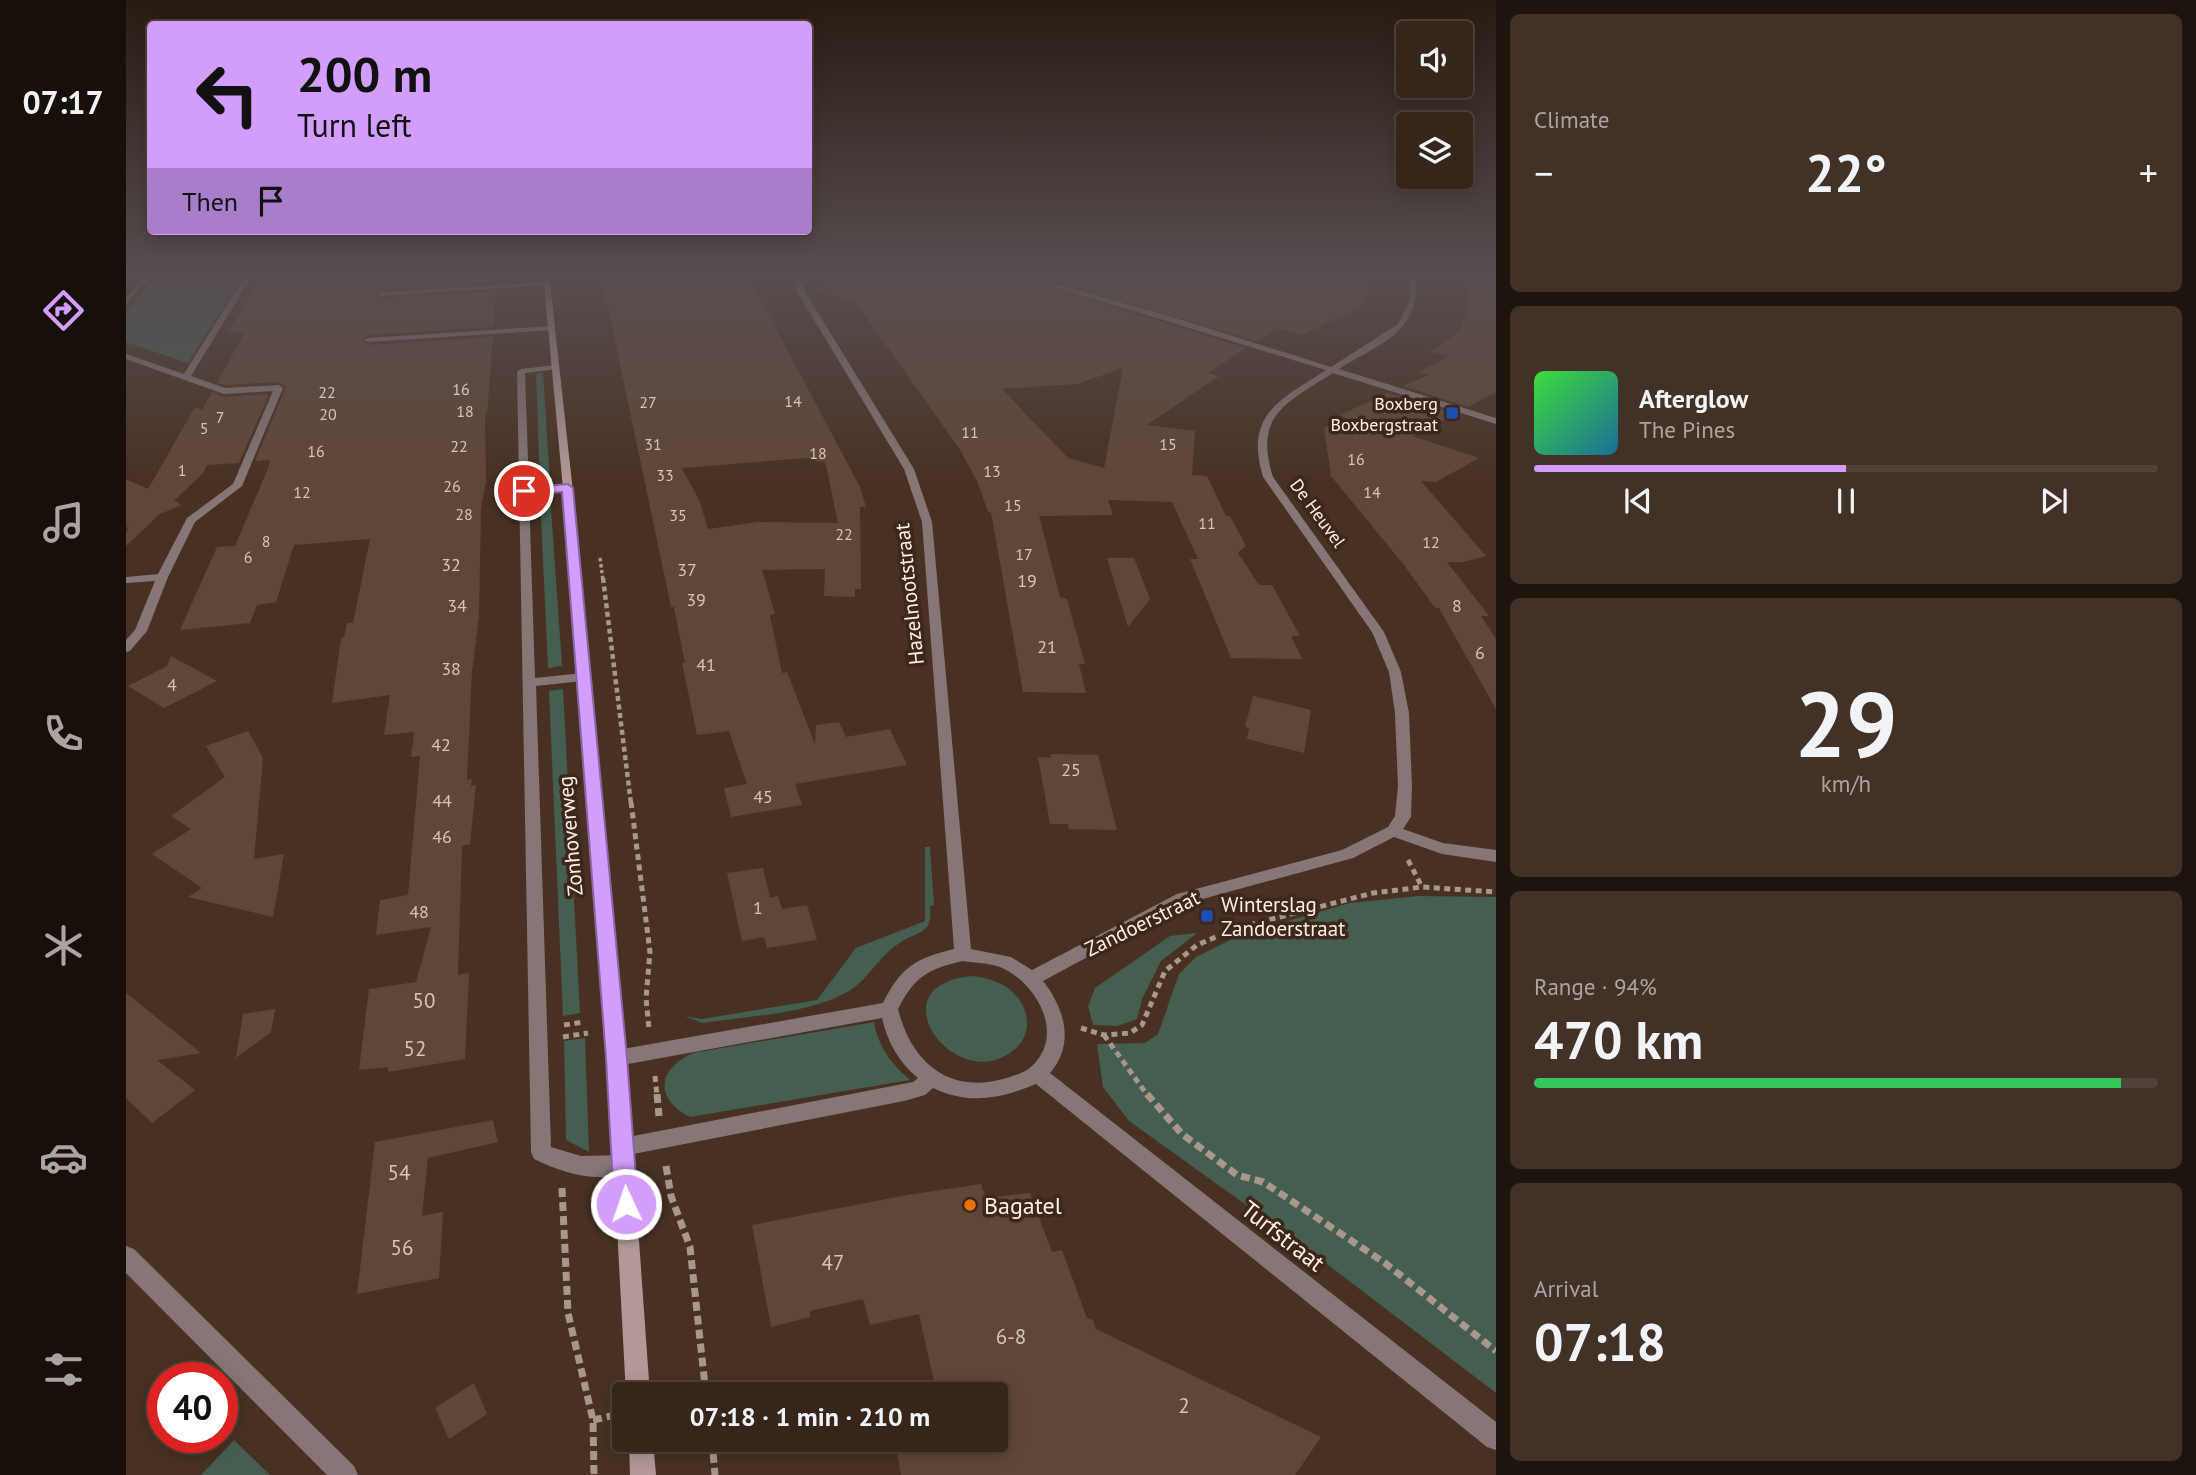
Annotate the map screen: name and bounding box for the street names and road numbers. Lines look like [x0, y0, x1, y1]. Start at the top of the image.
street label: De Heuvel [1285, 474, 1351, 553]
street label: Hazelnootstraat [888, 522, 930, 666]
street label: Zonhoverweg [551, 775, 589, 897]
street label: Zandoerstraat [1080, 884, 1204, 962]
street label: Turfstraat [1235, 1194, 1331, 1278]

